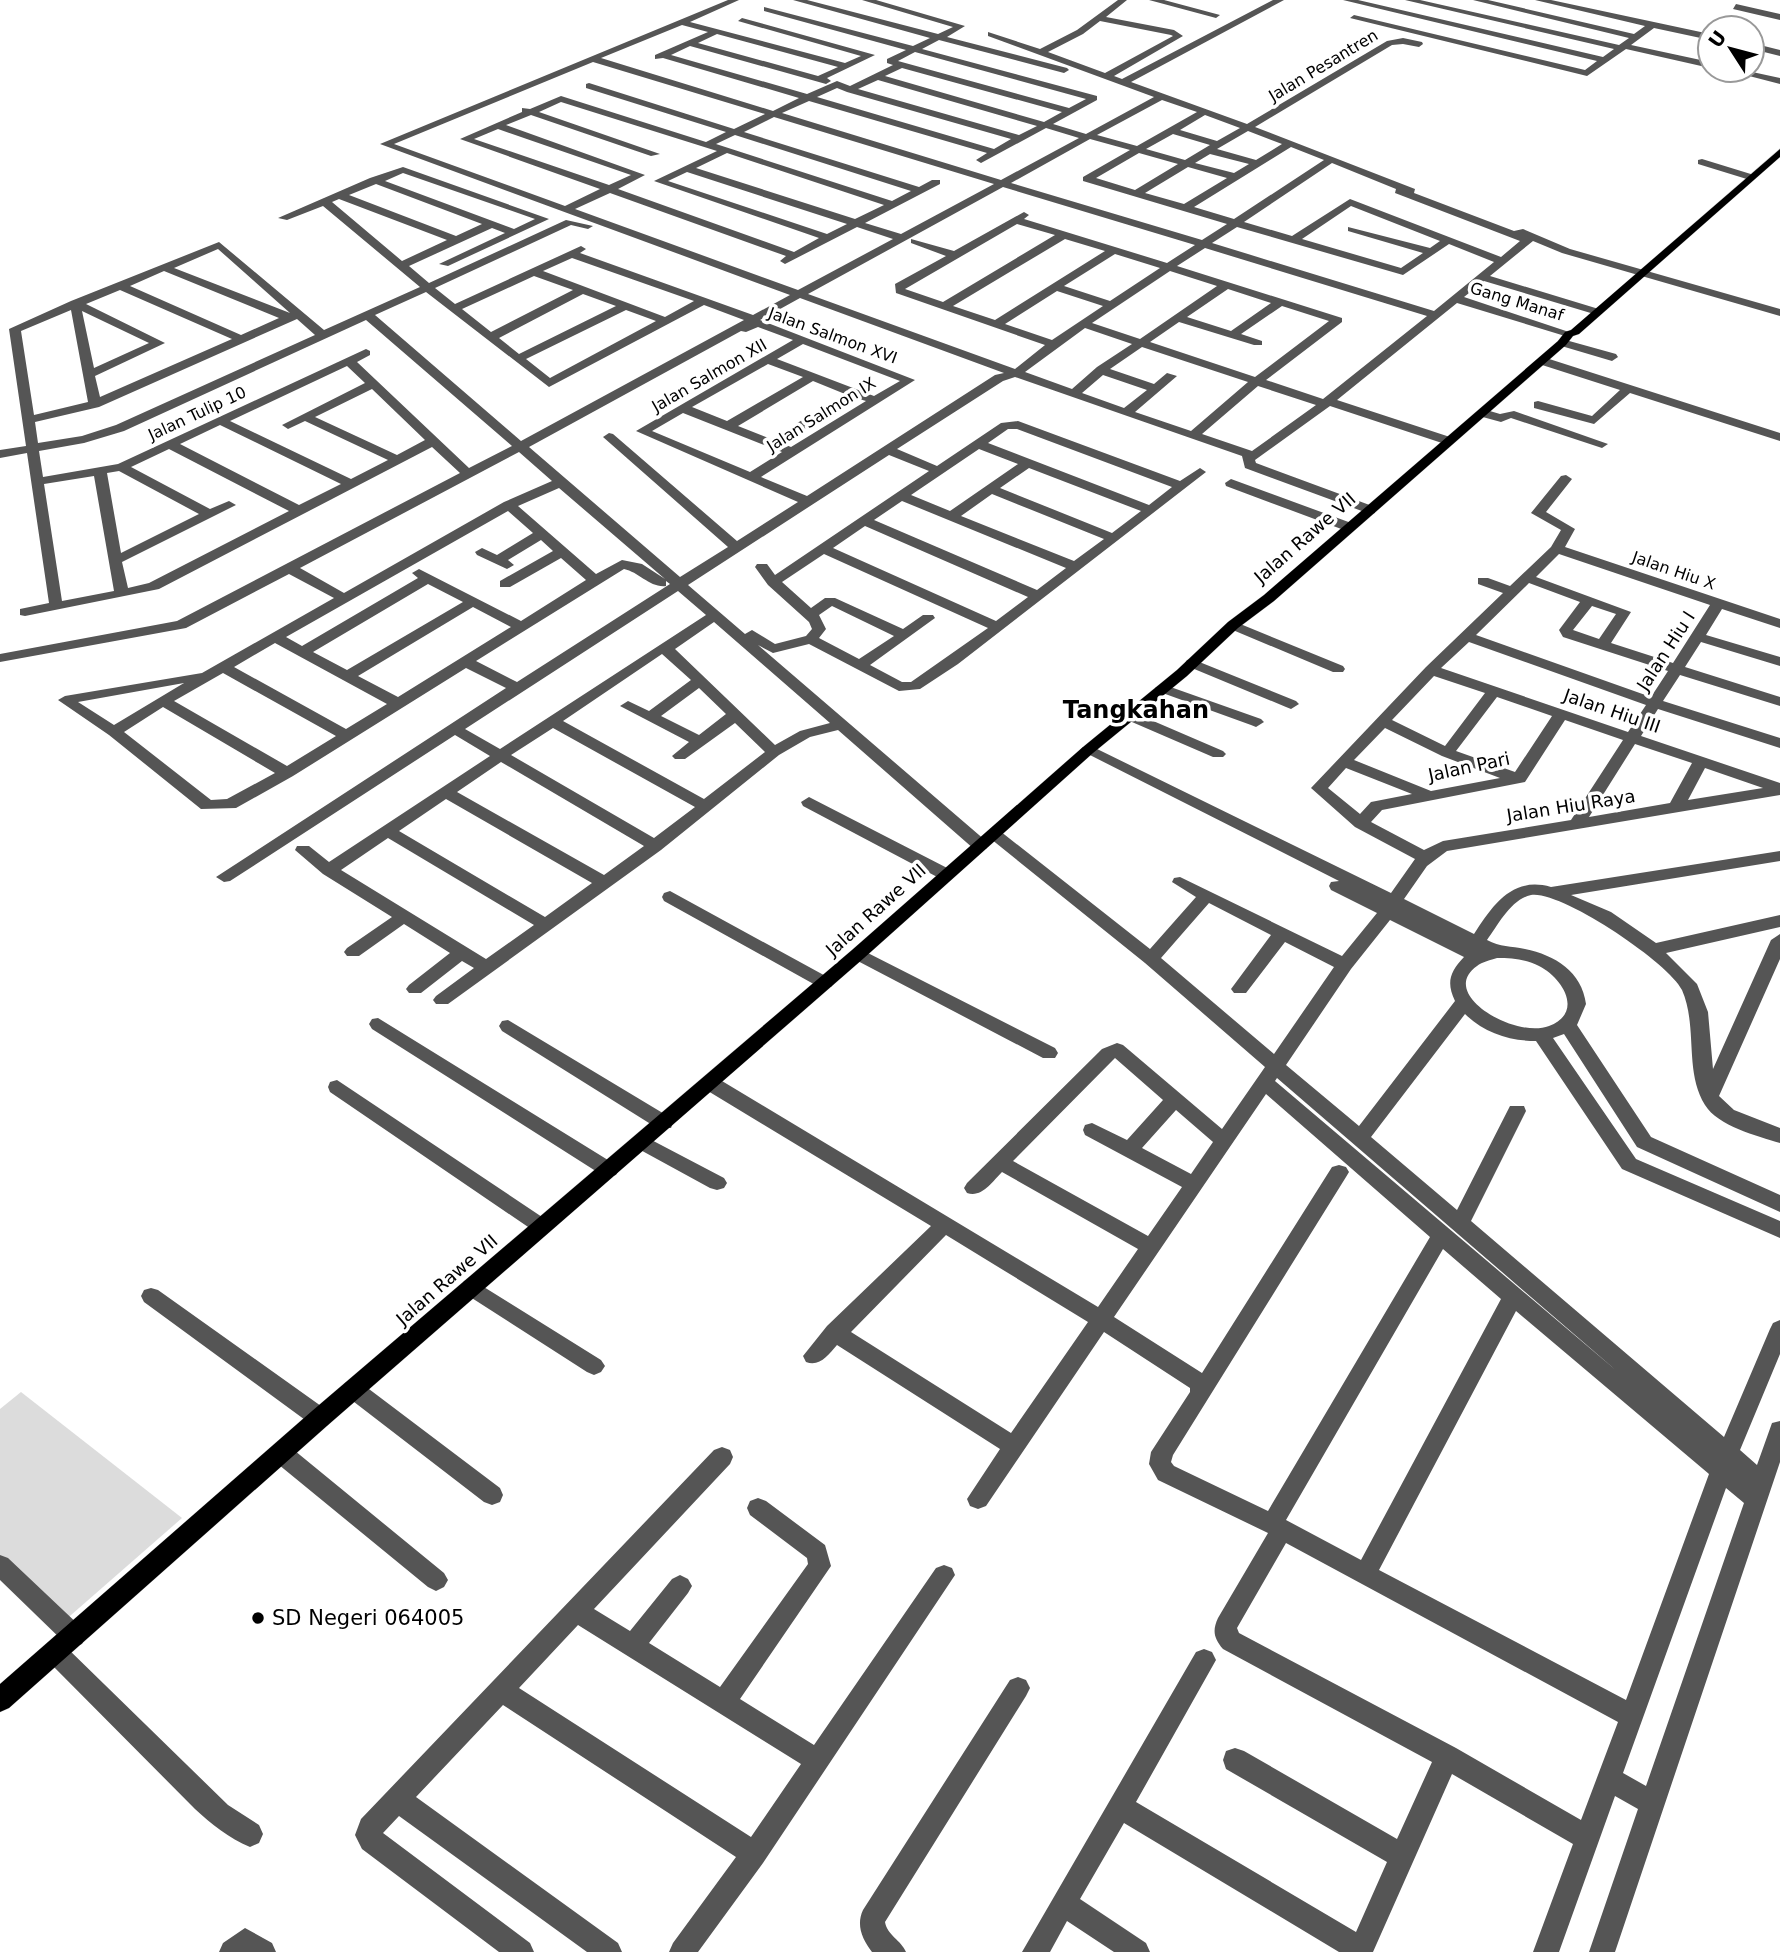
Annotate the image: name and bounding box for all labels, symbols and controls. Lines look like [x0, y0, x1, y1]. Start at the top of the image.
north arrow [1696, 14, 1766, 84]
street label: Jalan Pesantren [1264, 25, 1381, 106]
text: U [1704, 26, 1731, 52]
street label: Gang Manaf [1468, 278, 1566, 325]
street label: Jalan Salmon XVI [765, 303, 900, 368]
street label: Jalan Salmon XII [648, 335, 770, 417]
street label: Jalan Salmon IX [763, 373, 879, 456]
street label: Jalan Tulip 10 [144, 382, 249, 445]
street label: Jalan Rawe VII [1249, 488, 1360, 588]
street label: Jalan Hiu X [1629, 547, 1718, 594]
street label: Jalan Hiu I [1632, 607, 1699, 695]
street label: Jalan Hiu III [1560, 684, 1663, 737]
district label: Tangkahan [1063, 696, 1209, 724]
street label: Jalan Pari [1425, 748, 1512, 786]
street label: Jalan Hiu Raya [1504, 785, 1637, 826]
street label: Jalan Rawe VII [821, 859, 930, 961]
street label: Jalan Rawe VII [391, 1230, 502, 1330]
place label: SD Negeri 064005 [272, 1606, 464, 1630]
marker: SD Negeri 064005 [250, 1610, 266, 1626]

